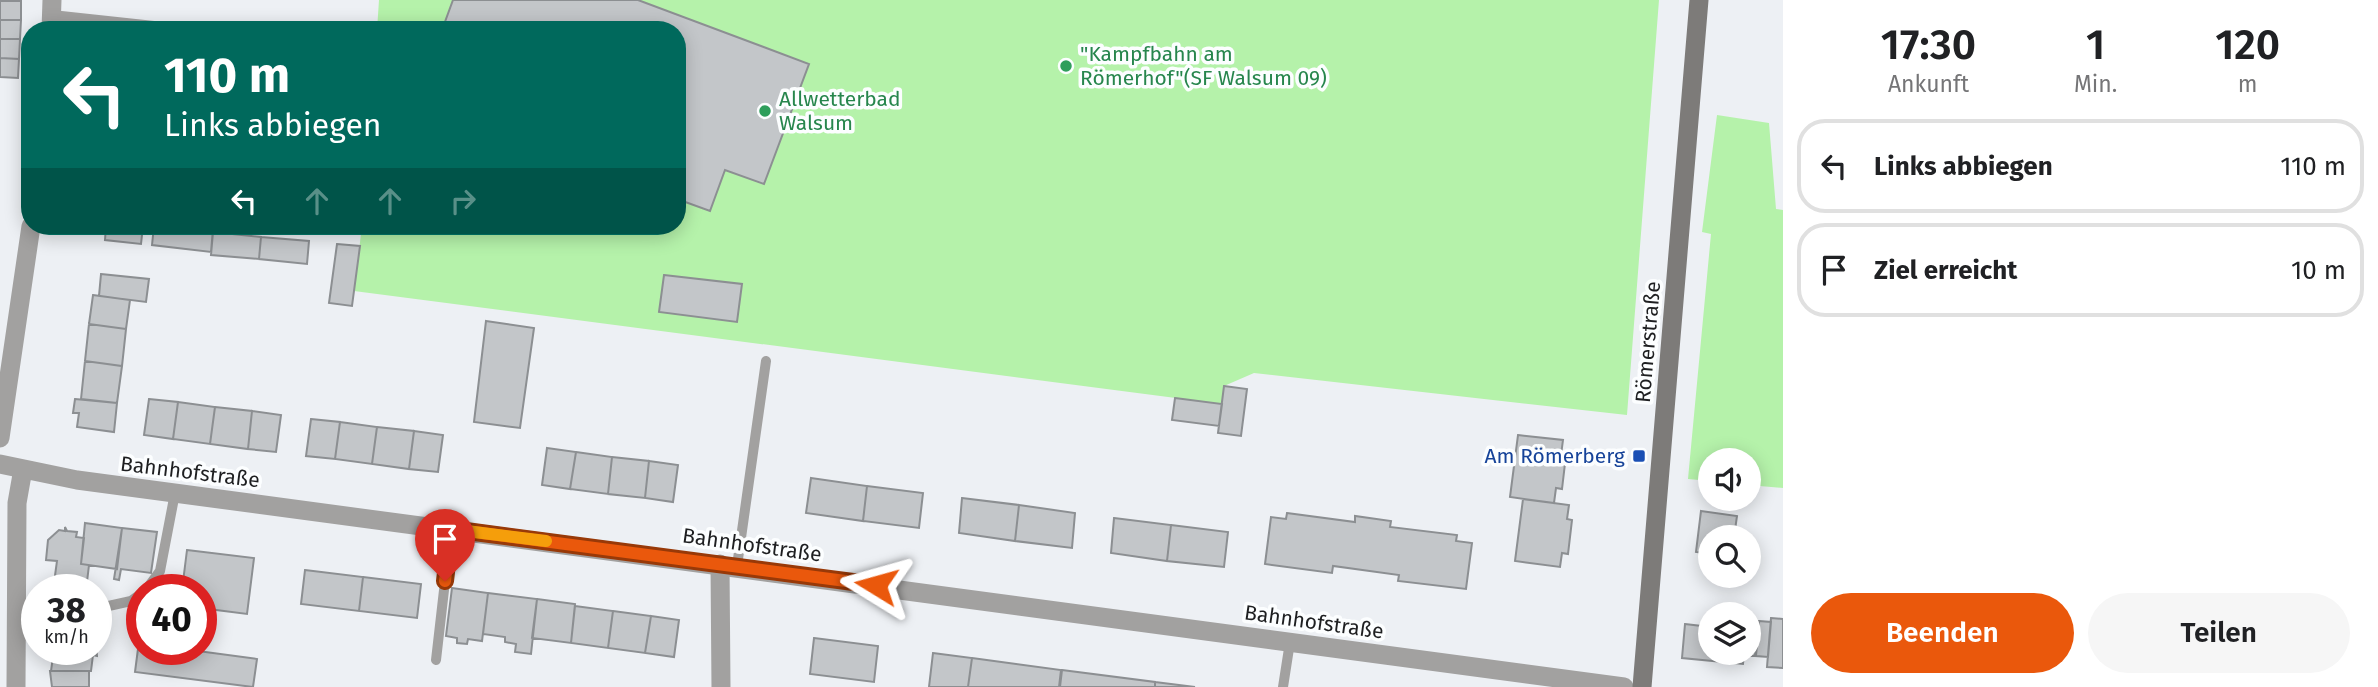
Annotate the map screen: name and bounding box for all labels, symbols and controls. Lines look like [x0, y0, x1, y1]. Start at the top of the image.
text: 17:30 [1881, 20, 1976, 70]
text: 1 [2086, 20, 2105, 70]
text: 120 [2215, 20, 2280, 70]
place label: "Kampfbahn am Römerhof"(SF Walsum 09) [1080, 41, 1327, 91]
text: 110 m [164, 46, 290, 105]
icon: left [49, 49, 140, 140]
marker: "Kampfbahn am Römerhof"(SF Walsum 09) [1058, 58, 1074, 74]
text: Ankunft [1888, 70, 1969, 98]
text: Min. [2074, 70, 2117, 98]
text: m [2238, 70, 2258, 98]
place label: Allwetterbad Walsum [779, 86, 901, 136]
marker: Allwetterbad Walsum [757, 103, 773, 119]
text: Links abbiegen [164, 106, 382, 144]
icon: left [1815, 147, 1853, 185]
text: Links abbiegen [1874, 151, 2053, 182]
text: 110 m [2280, 151, 2346, 182]
icon: left [225, 182, 263, 220]
icon: ahead [298, 182, 336, 220]
icon: ahead [371, 182, 409, 220]
icon: right [444, 182, 482, 220]
icon: arrive [1815, 251, 1853, 289]
text: Ziel erreicht [1874, 255, 2017, 286]
text: 10 m [2291, 255, 2346, 286]
street label: Römerstraße [1630, 280, 1666, 404]
place label: Am Römerberg [1485, 443, 1625, 469]
marker: Am Römerberg [1631, 448, 1647, 464]
map controls [1698, 448, 1761, 665]
button: sound [1698, 448, 1761, 511]
street label: Bahnhofstraße [119, 451, 261, 493]
pin [415, 509, 475, 581]
icon: arrive [426, 520, 464, 558]
street label: Bahnhofstraße [681, 522, 823, 568]
button: search [1698, 525, 1761, 588]
position arrow [839, 548, 913, 622]
speed limit sign: 40 [126, 574, 217, 665]
text: 38 [47, 589, 86, 631]
button: Beenden [1811, 593, 2074, 673]
button: Teilen [2088, 593, 2350, 673]
street label: Bahnhofstraße [1243, 599, 1385, 645]
button: layers [1698, 602, 1761, 665]
text: km/h [44, 626, 89, 648]

